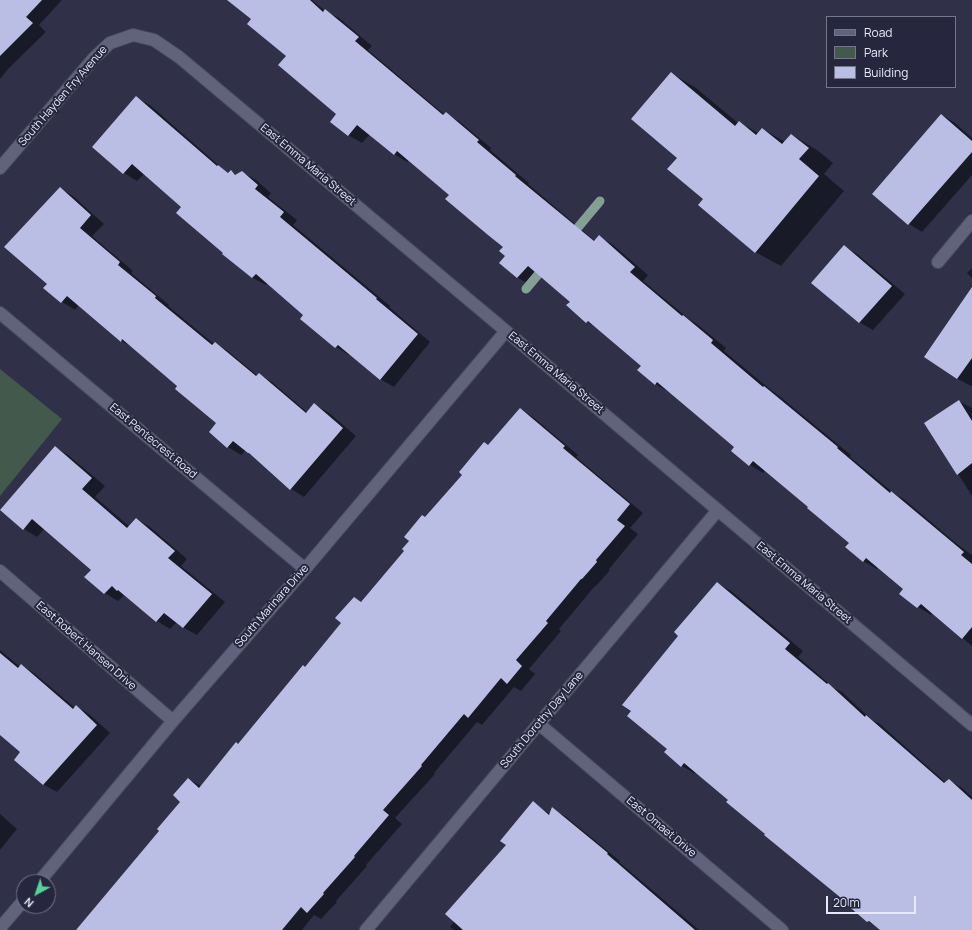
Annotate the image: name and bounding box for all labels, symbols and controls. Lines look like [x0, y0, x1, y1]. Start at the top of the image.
legend [826, 16, 956, 88]
text: Road [864, 24, 892, 41]
street label: South Hayden Fry Avenue [16, 43, 110, 149]
text: Park [864, 44, 888, 61]
text: Building [864, 64, 908, 81]
street label: East Emma Maria Street [258, 121, 358, 209]
street label: East Emma Maria Street [506, 329, 606, 417]
street label: East Pentecrest Road [107, 401, 199, 481]
street label: East Emma Maria Street [754, 539, 854, 627]
street label: South Marinara Drive [232, 562, 312, 650]
street label: East Robert Hansen Drive [33, 599, 139, 693]
street label: South Dorothy Day Lane [498, 669, 586, 771]
street label: East Omaet Drive [623, 794, 699, 860]
north arrow [16, 874, 56, 914]
scale bar [828, 888, 918, 914]
text: 20 m [833, 894, 860, 911]
text: N [21, 895, 36, 911]

